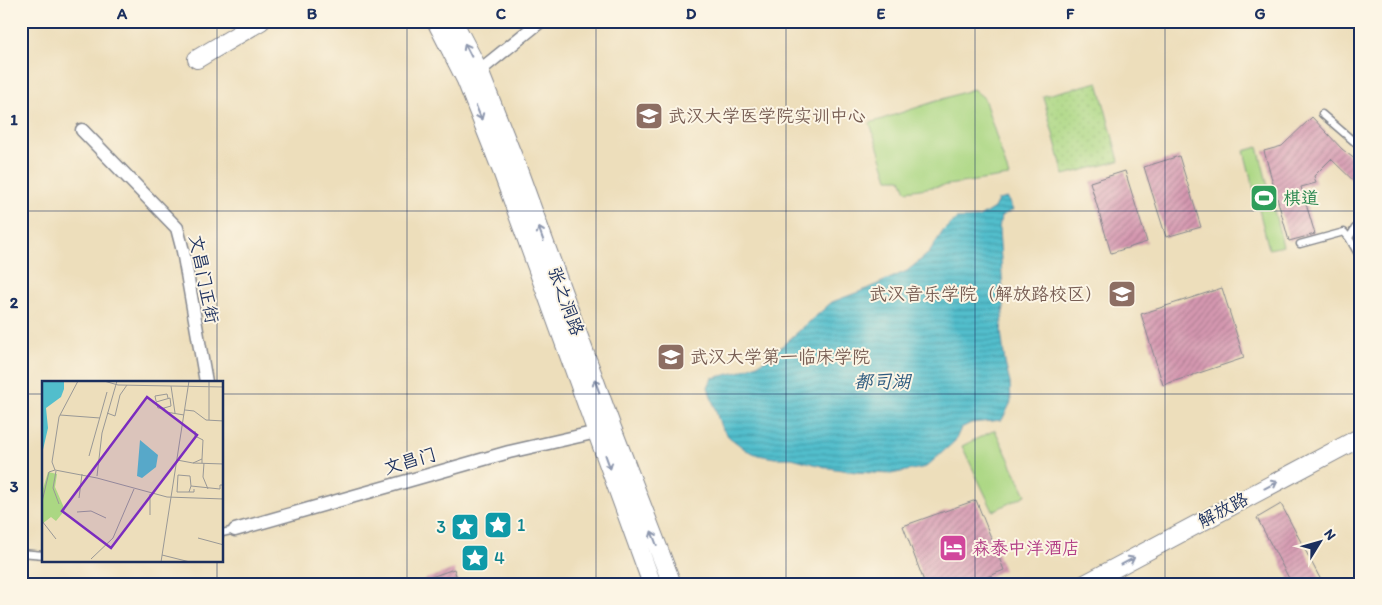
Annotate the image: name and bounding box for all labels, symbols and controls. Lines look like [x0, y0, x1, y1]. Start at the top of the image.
text: A [116, 4, 128, 23]
text: B [307, 4, 318, 23]
text: C [496, 4, 507, 23]
text: D [686, 4, 697, 23]
text: E [877, 4, 886, 23]
text: F [1066, 4, 1075, 23]
text: G [1254, 4, 1266, 23]
one-way arrow [463, 43, 472, 58]
school or university icon: 武汉大学医学院实训中心 [634, 101, 664, 131]
one-way arrow [475, 105, 484, 120]
place label: 武汉大学医学院实训中心 [668, 105, 866, 127]
text: 1 [10, 110, 18, 129]
sports icon: 棋道 [1249, 183, 1279, 213]
place label: 棋道 [1283, 187, 1319, 209]
one-way arrow [536, 226, 545, 242]
street label: 文昌门正街 [185, 233, 223, 325]
street label: 张之洞路 [543, 263, 589, 339]
school or university icon: 武汉音乐学院（解放路校区） [1107, 279, 1137, 309]
place label: 武汉音乐学院（解放路校区） [869, 283, 1103, 305]
text: 2 [10, 293, 19, 312]
school or university icon: 武汉大学第一临床学院 [656, 342, 686, 372]
place label: 武汉大学第一临床学院 [690, 346, 870, 368]
water label: 都司湖 [853, 370, 912, 393]
one-way arrow [592, 379, 601, 394]
inset map [42, 381, 224, 562]
street label: 文昌门 [381, 443, 439, 479]
one-way arrow [604, 454, 613, 469]
text: 3 [10, 477, 19, 496]
one-way arrow [1263, 479, 1278, 489]
street label: 解放路 [1194, 488, 1252, 532]
place icon: 1 [483, 510, 513, 540]
place icon: 3 [450, 512, 480, 542]
place label: 1 [517, 514, 525, 536]
place label: 3 [436, 516, 446, 538]
north arrow [1294, 518, 1344, 568]
text: N [1320, 526, 1340, 543]
one-way arrow [649, 531, 658, 546]
hotel icon: 森泰中洋酒店 [938, 533, 968, 563]
place label: 森泰中洋酒店 [972, 537, 1080, 559]
place icon: 4 [460, 543, 490, 573]
place label: 4 [494, 547, 505, 569]
one-way arrow [1120, 556, 1135, 566]

